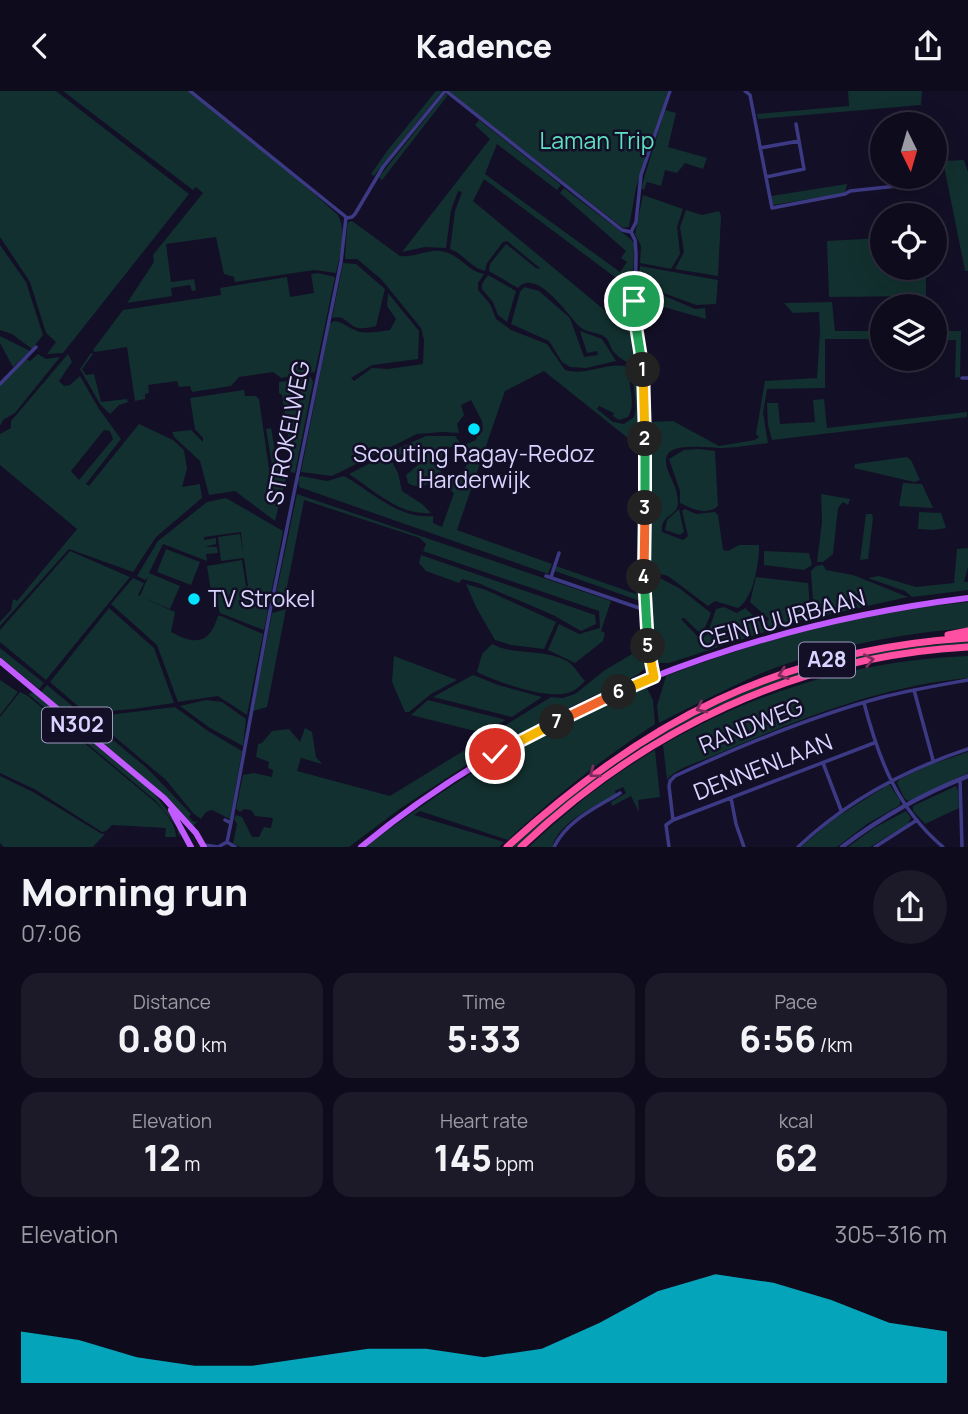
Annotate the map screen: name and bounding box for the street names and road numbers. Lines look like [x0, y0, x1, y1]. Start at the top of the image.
street label: STROKELWEG [257, 358, 317, 507]
street label: CEINTUURBAAN [695, 580, 868, 656]
road number: A28 [799, 643, 855, 677]
street label: RANDWEG [694, 690, 807, 760]
road number: N302 [42, 707, 112, 743]
street label: DENNENLAAN [689, 725, 837, 807]

